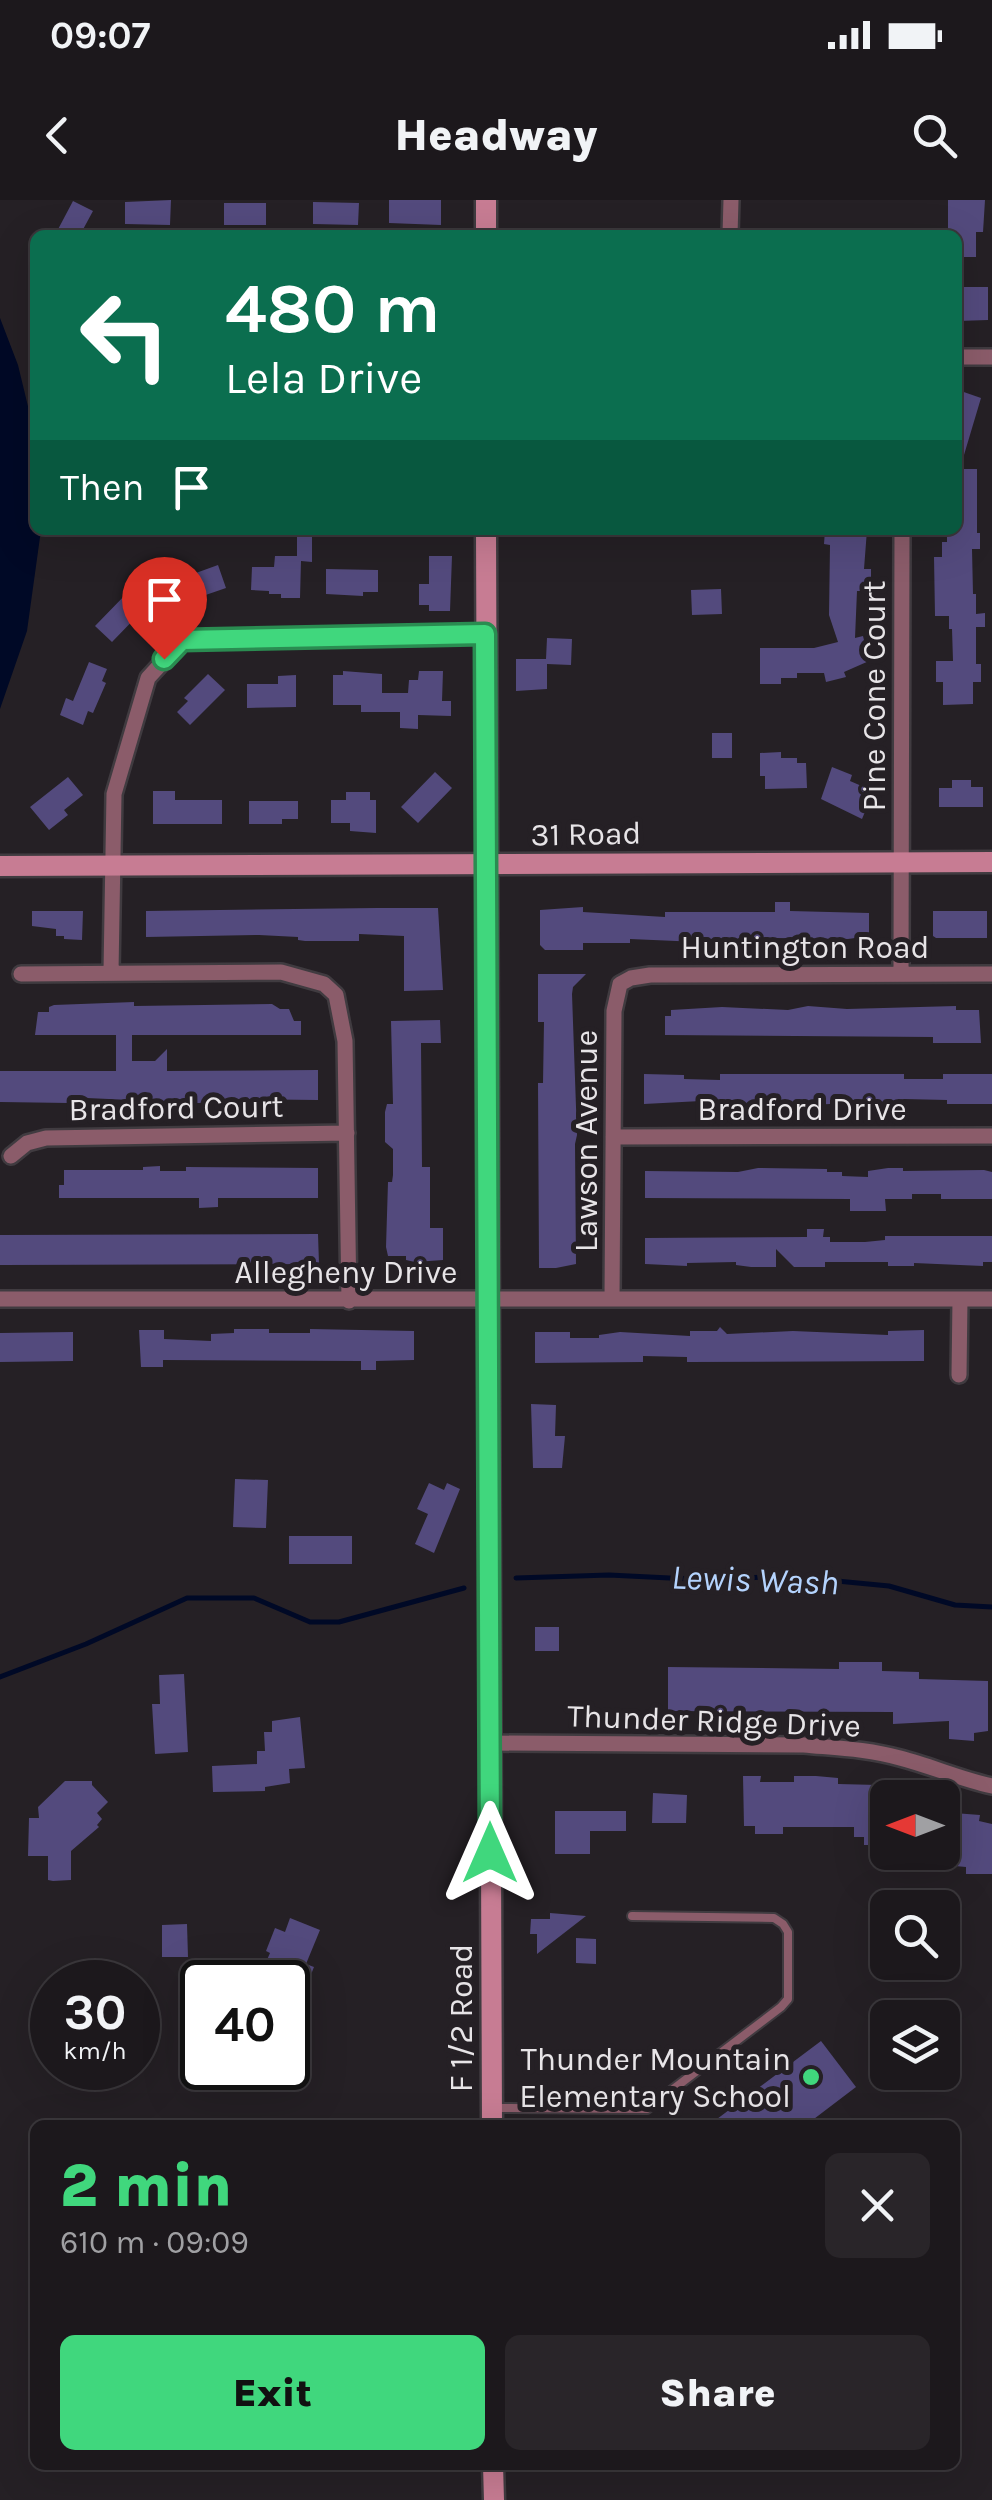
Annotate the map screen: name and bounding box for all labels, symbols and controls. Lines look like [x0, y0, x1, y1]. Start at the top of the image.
text: 09:07 [50, 13, 150, 58]
icon: back [30, 108, 85, 163]
icon: search [907, 108, 962, 163]
text: Headway [395, 109, 597, 161]
text: 480 m [225, 268, 440, 350]
icon: left [60, 270, 190, 400]
text: Lela Drive [225, 352, 422, 404]
icon: arrive [164, 460, 219, 515]
text: Then [60, 465, 144, 510]
pin [122, 557, 207, 660]
icon: arrive [137, 572, 192, 627]
street label: Pine Cone Court [856, 580, 893, 812]
street label: 31 Road [530, 815, 642, 853]
street label: Huntington Road [680, 929, 930, 966]
street label: Lawson Avenue [568, 1030, 605, 1252]
street label: Bradford Court [68, 1088, 284, 1128]
street label: Bradford Drive [697, 1091, 907, 1128]
street label: Allegheny Drive [234, 1254, 458, 1291]
water label: Lewis Wash [671, 1557, 839, 1603]
street label: Thunder Ridge Drive [567, 1697, 861, 1745]
north arrow [870, 1780, 960, 1870]
map controls [870, 1780, 960, 2090]
position arrow [438, 1801, 542, 1905]
button: search [870, 1890, 960, 1980]
street label: F 1/2 Road [443, 1944, 480, 2092]
speed limit sign: 40 [180, 1960, 310, 2090]
text: 30 [64, 1983, 126, 2042]
button: layers [870, 2000, 960, 2090]
text: km/h [63, 2036, 127, 2065]
place label: Thunder Mountain Elementary School [519, 2041, 791, 2115]
marker: Thunder Mountain Elementary School [800, 2066, 822, 2088]
text: 2 min [60, 2151, 232, 2221]
button: close [825, 2153, 930, 2258]
text: 610 m · 09:09 [60, 2224, 249, 2261]
button: Exit [60, 2335, 485, 2450]
button: Share [505, 2335, 930, 2450]

